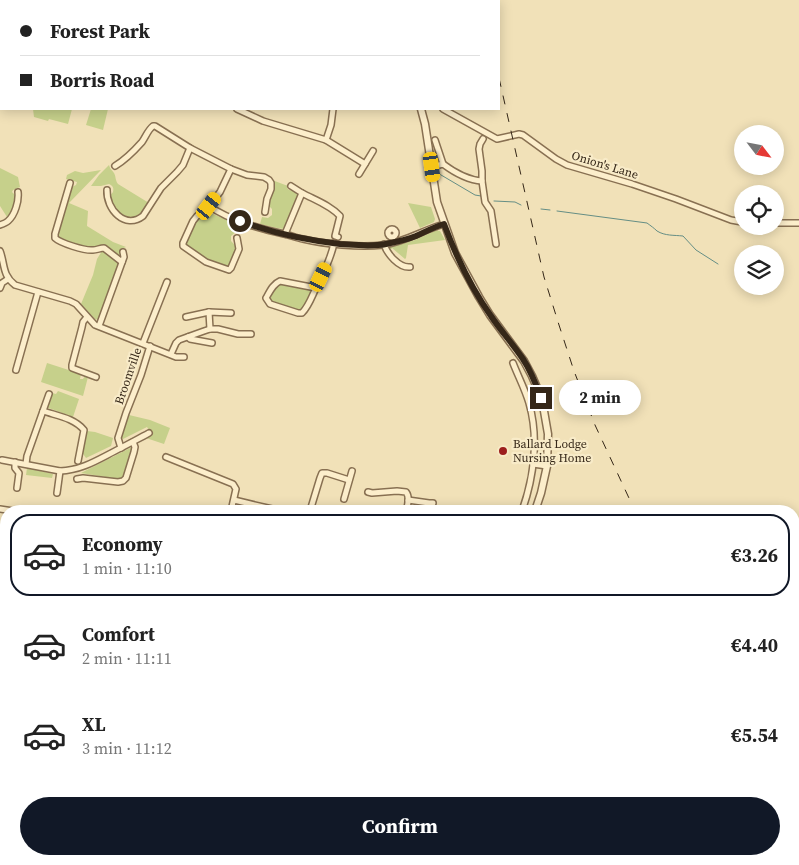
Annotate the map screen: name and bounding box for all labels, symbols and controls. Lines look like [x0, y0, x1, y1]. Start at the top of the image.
text: Forest Park [50, 18, 150, 44]
text: Borris Road [50, 67, 154, 93]
north arrow [734, 125, 784, 175]
map controls [734, 125, 784, 295]
street label: Onion's Lane [570, 147, 640, 183]
car [422, 151, 441, 183]
button: locate [734, 185, 784, 235]
car [193, 190, 224, 222]
route start [229, 210, 251, 232]
button: layers [734, 245, 784, 295]
car [307, 260, 334, 294]
street label: Broomville [111, 345, 145, 407]
callout: 2 min [558, 380, 641, 416]
text: 2 min [579, 386, 621, 408]
route end [530, 387, 552, 409]
place label: Ballard Lodge Nursing Home [513, 436, 591, 466]
marker: Ballard Lodge Nursing Home [497, 445, 509, 457]
text: Economy [82, 531, 163, 557]
icon: car [22, 533, 67, 578]
text: €3.26 [731, 542, 778, 568]
text: 1 min · 11:10 [82, 557, 172, 579]
text: Comfort [82, 621, 155, 647]
icon: car [22, 623, 67, 668]
text: €4.40 [731, 632, 778, 658]
text: 2 min · 11:11 [82, 647, 172, 669]
text: XL [82, 711, 105, 737]
icon: car [22, 713, 67, 758]
text: €5.54 [731, 722, 778, 748]
text: 3 min · 11:12 [82, 737, 172, 759]
button: Confirm [20, 797, 780, 855]

